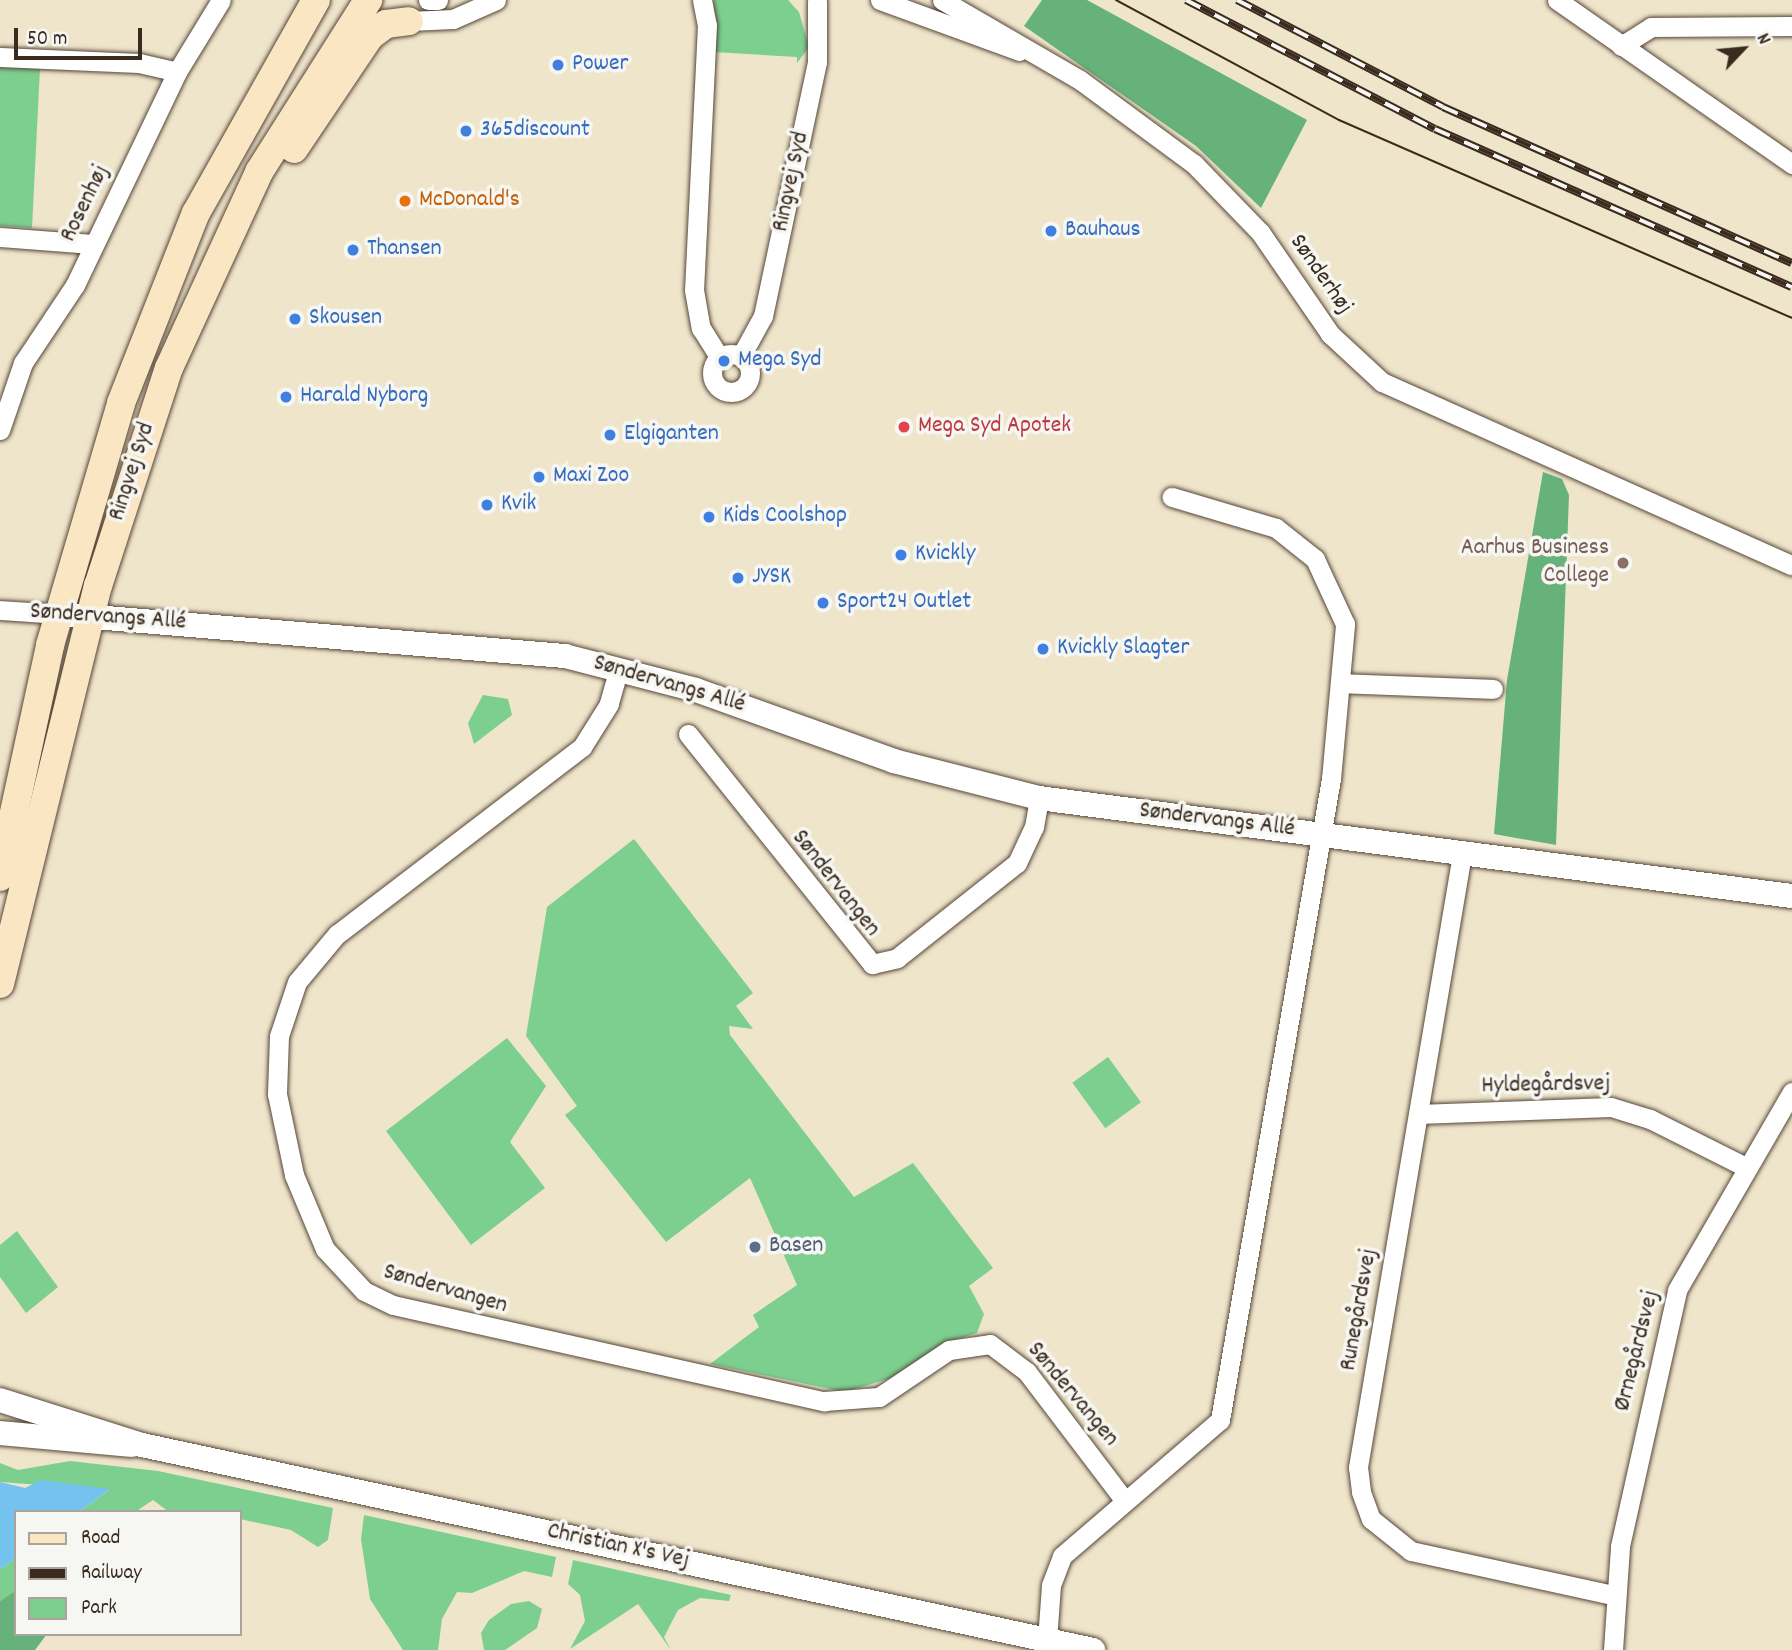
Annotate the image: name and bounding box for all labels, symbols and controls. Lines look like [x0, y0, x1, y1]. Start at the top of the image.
scale bar [18, 14, 145, 58]
north arrow [1708, 14, 1778, 84]
text: 50 m [27, 25, 67, 55]
text: N [1748, 29, 1777, 50]
place label: Power [572, 51, 628, 79]
marker: Power [550, 57, 566, 73]
place label: 365discount [480, 117, 590, 145]
marker: 365discount [458, 123, 474, 139]
street label: Ringvej Syd [767, 129, 817, 235]
street label: Rosenhøj [55, 161, 117, 247]
place label: McDonald's [419, 187, 520, 215]
marker: McDonald's [397, 193, 413, 209]
place label: Bauhaus [1065, 217, 1141, 245]
marker: Bauhaus [1043, 223, 1059, 239]
street label: Sønderhøj [1282, 229, 1358, 321]
place label: Thansen [367, 236, 442, 264]
marker: Thansen [345, 242, 361, 258]
place label: Skousen [309, 305, 382, 333]
marker: Skousen [287, 311, 303, 327]
place label: Mega Syd [738, 347, 821, 375]
marker: Mega Syd [716, 353, 732, 369]
place label: Harald Nyborg [300, 383, 428, 411]
marker: Harald Nyborg [278, 389, 294, 405]
place label: Mega Syd Apotek [918, 413, 1071, 441]
street label: Ringvej Syd [104, 419, 162, 525]
marker: Mega Syd Apotek [896, 419, 912, 435]
place label: Elgiganten [624, 421, 719, 449]
marker: Elgiganten [602, 427, 618, 443]
place label: Maxi Zoo [553, 463, 629, 491]
marker: Maxi Zoo [531, 469, 547, 485]
place label: Kvik [501, 491, 536, 519]
marker: Kvik [479, 497, 495, 513]
place label: Kids Coolshop [723, 503, 847, 531]
marker: Kids Coolshop [701, 509, 717, 525]
place label: Aarhus Business College [1461, 535, 1609, 591]
place label: Kvickly [915, 541, 975, 569]
marker: Kvickly [893, 547, 909, 563]
marker: Aarhus Business College [1615, 555, 1631, 571]
place label: JYSK [752, 564, 791, 592]
marker: JYSK [730, 570, 746, 586]
place label: Sport24 Outlet [837, 589, 971, 617]
marker: Sport24 Outlet [815, 595, 831, 611]
street label: Søndervangs Allé [29, 598, 187, 638]
place label: Kvickly Slagter [1057, 635, 1189, 663]
marker: Kvickly Slagter [1035, 641, 1051, 657]
street label: Søndervangs Allé [590, 650, 748, 720]
street label: Søndervangs Allé [1138, 797, 1296, 845]
street label: Søndervangen [784, 825, 886, 943]
street label: Hyldegårdsvej [1481, 1070, 1611, 1102]
place label: Basen [769, 1233, 823, 1261]
marker: Basen [747, 1239, 763, 1255]
street label: Runegårdsvej [1335, 1247, 1385, 1373]
street label: Søndervangen [380, 1259, 510, 1321]
street label: Ørnegårdsvej [1609, 1288, 1667, 1414]
street label: Søndervangen [1020, 1337, 1124, 1453]
legend [14, 1510, 242, 1636]
street label: Christian X's Vej [544, 1518, 692, 1576]
text: Road [81, 1524, 120, 1554]
text: Railway [81, 1559, 142, 1589]
text: Park [81, 1594, 117, 1624]

